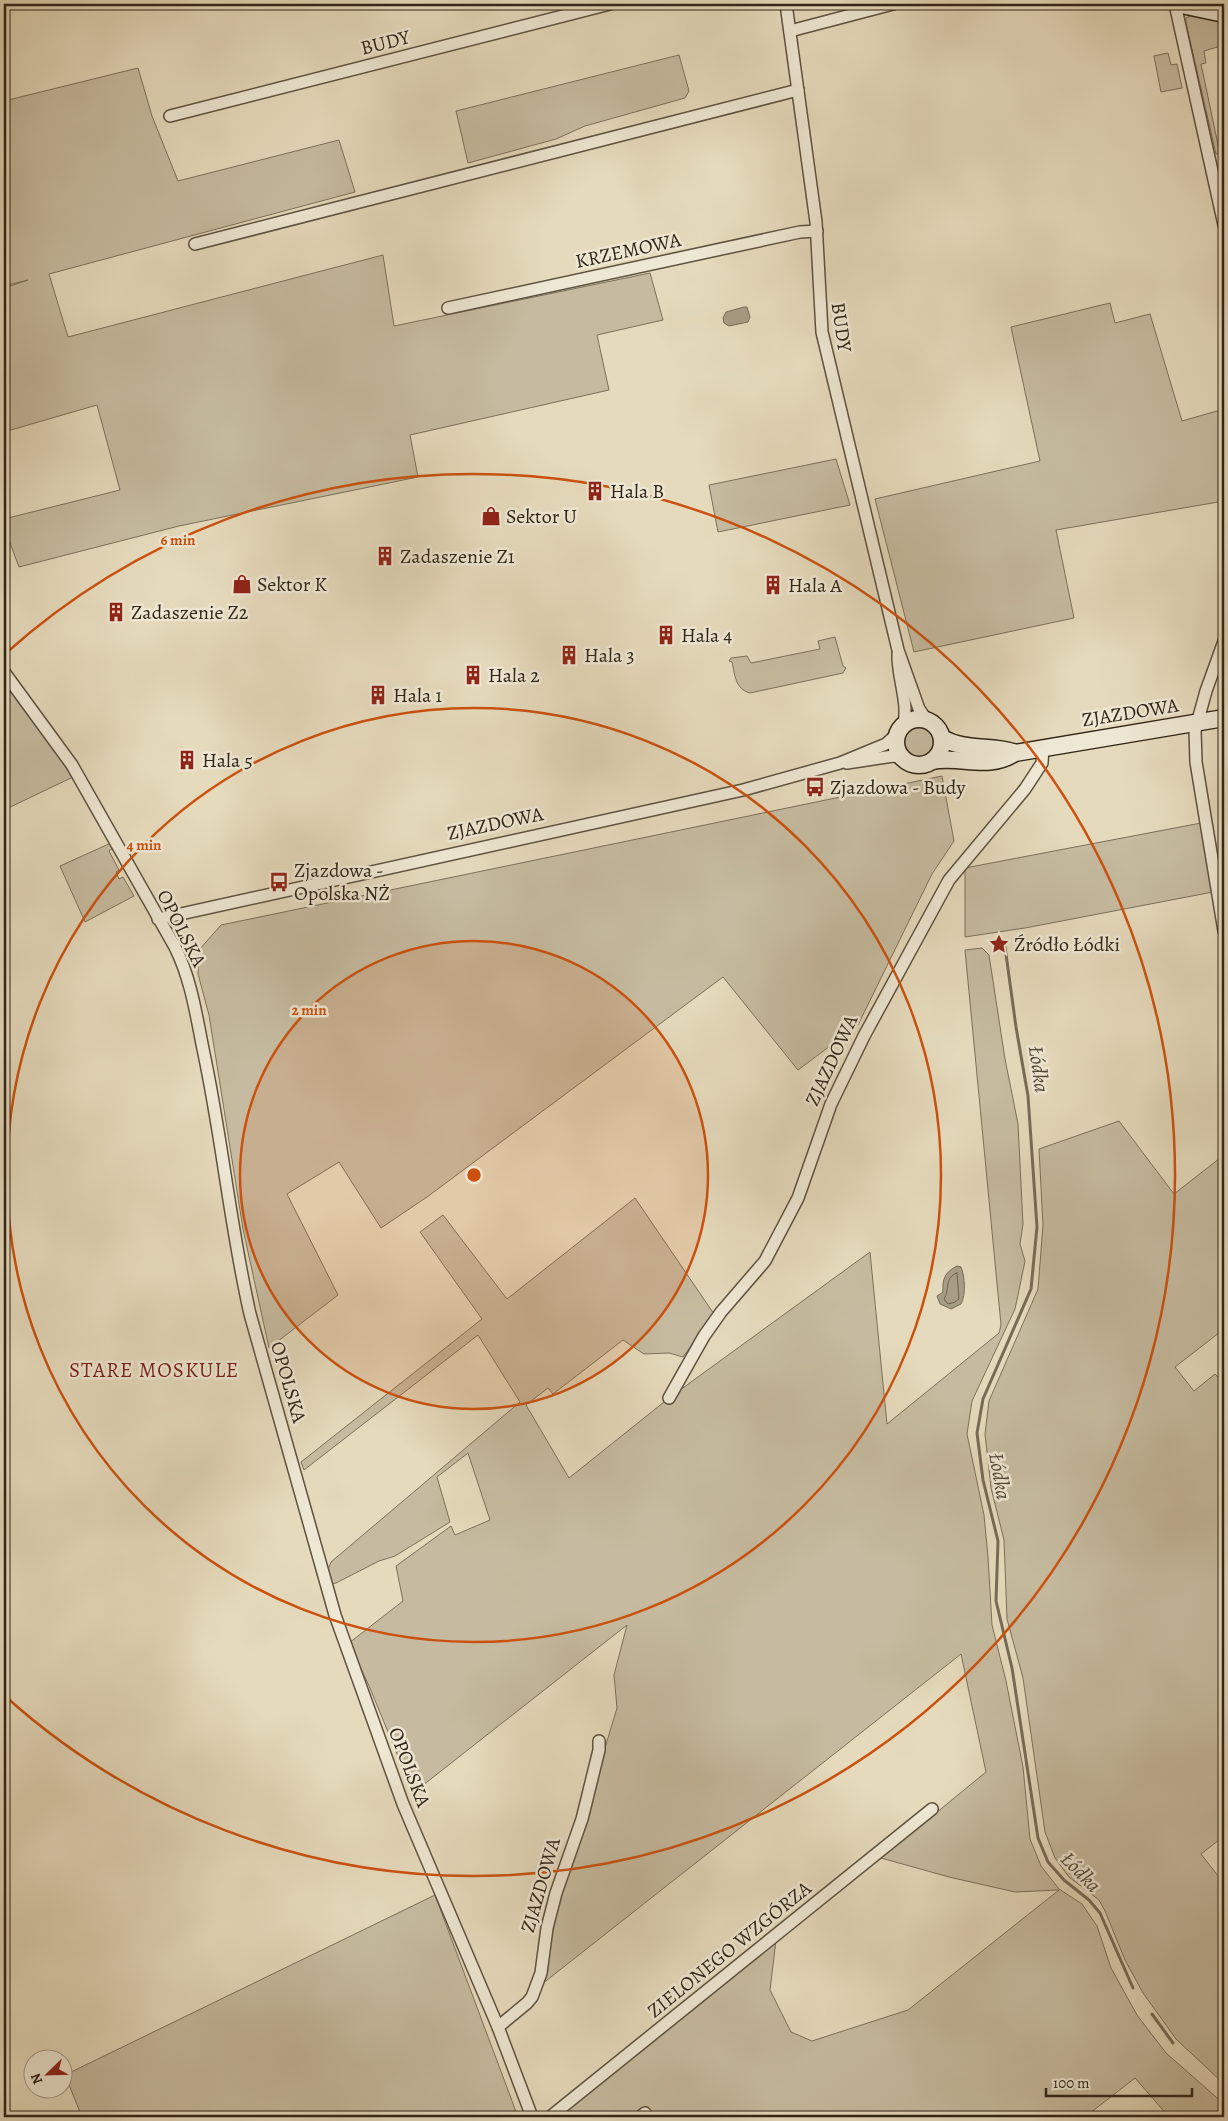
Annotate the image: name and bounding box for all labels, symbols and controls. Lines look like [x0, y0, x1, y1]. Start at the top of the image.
street label: BUDY [358, 23, 414, 62]
street label: KRZEMOWA [573, 226, 684, 275]
street label: BUDY [825, 300, 859, 355]
place label: Hala B [610, 478, 664, 505]
building icon: Hala B [584, 480, 606, 502]
place label: Sektor U [506, 503, 577, 530]
shop icon: Sektor U [480, 505, 502, 527]
text: 6 min [161, 530, 196, 550]
place label: Zadaszenie Z1 [400, 543, 515, 570]
building icon: Zadaszenie Z1 [374, 545, 396, 567]
place label: Sektor K [257, 571, 327, 598]
place label: Hala A [788, 572, 842, 599]
shop icon: Sektor K [231, 573, 253, 595]
building icon: Hala A [762, 574, 784, 596]
place label: Zadaszenie Z2 [131, 599, 249, 626]
building icon: Zadaszenie Z2 [105, 601, 127, 623]
place label: Hala 4 [681, 622, 732, 649]
building icon: Hala 4 [655, 624, 677, 646]
place label: Hala 3 [584, 642, 634, 669]
building icon: Hala 3 [558, 644, 580, 666]
place label: Hala 2 [488, 662, 540, 689]
building icon: Hala 2 [462, 664, 484, 686]
place label: Hala 1 [393, 682, 442, 709]
building icon: Hala 1 [367, 684, 389, 706]
street label: ZJAZDOWA [1080, 691, 1181, 733]
place label: Hala 5 [202, 747, 253, 774]
building icon: Hala 5 [176, 749, 198, 771]
place label: Zjazdowa - Budy [830, 774, 967, 801]
bus stop icon: Zjazdowa - Budy [804, 776, 826, 798]
street label: ZJAZDOWA [445, 800, 546, 847]
text: 4 min [126, 835, 162, 855]
place label: Zjazdowa - Opolska NŻ [294, 857, 390, 907]
bus stop icon: Zjazdowa - Opolska NŻ [268, 871, 290, 893]
street label: OPOLSKA [151, 885, 213, 972]
place label: Źródło Łódki [1014, 931, 1120, 958]
place icon: Źródło Łódki [988, 933, 1010, 955]
text: 2 min [291, 1000, 327, 1020]
street label: ZJAZDOWA [799, 1010, 864, 1110]
water label: Łódka [1022, 1044, 1056, 1095]
centre of rings [465, 1166, 483, 1184]
street label: OPOLSKA [264, 1338, 313, 1426]
district label: STARE MOSKULE [69, 1356, 239, 1384]
water label: Łódka [982, 1450, 1018, 1502]
street label: OPOLSKA [382, 1723, 437, 1811]
street label: ZJAZDOWA [514, 1834, 567, 1936]
water label: Łódka [1055, 1845, 1108, 1899]
street label: ZIELONEGO WZGÓRZA [642, 1875, 817, 2024]
north arrow [22, 2048, 72, 2098]
scale bar [1046, 2066, 1192, 2098]
text: N [26, 2070, 47, 2087]
text: 100 m [1053, 2073, 1090, 2093]

